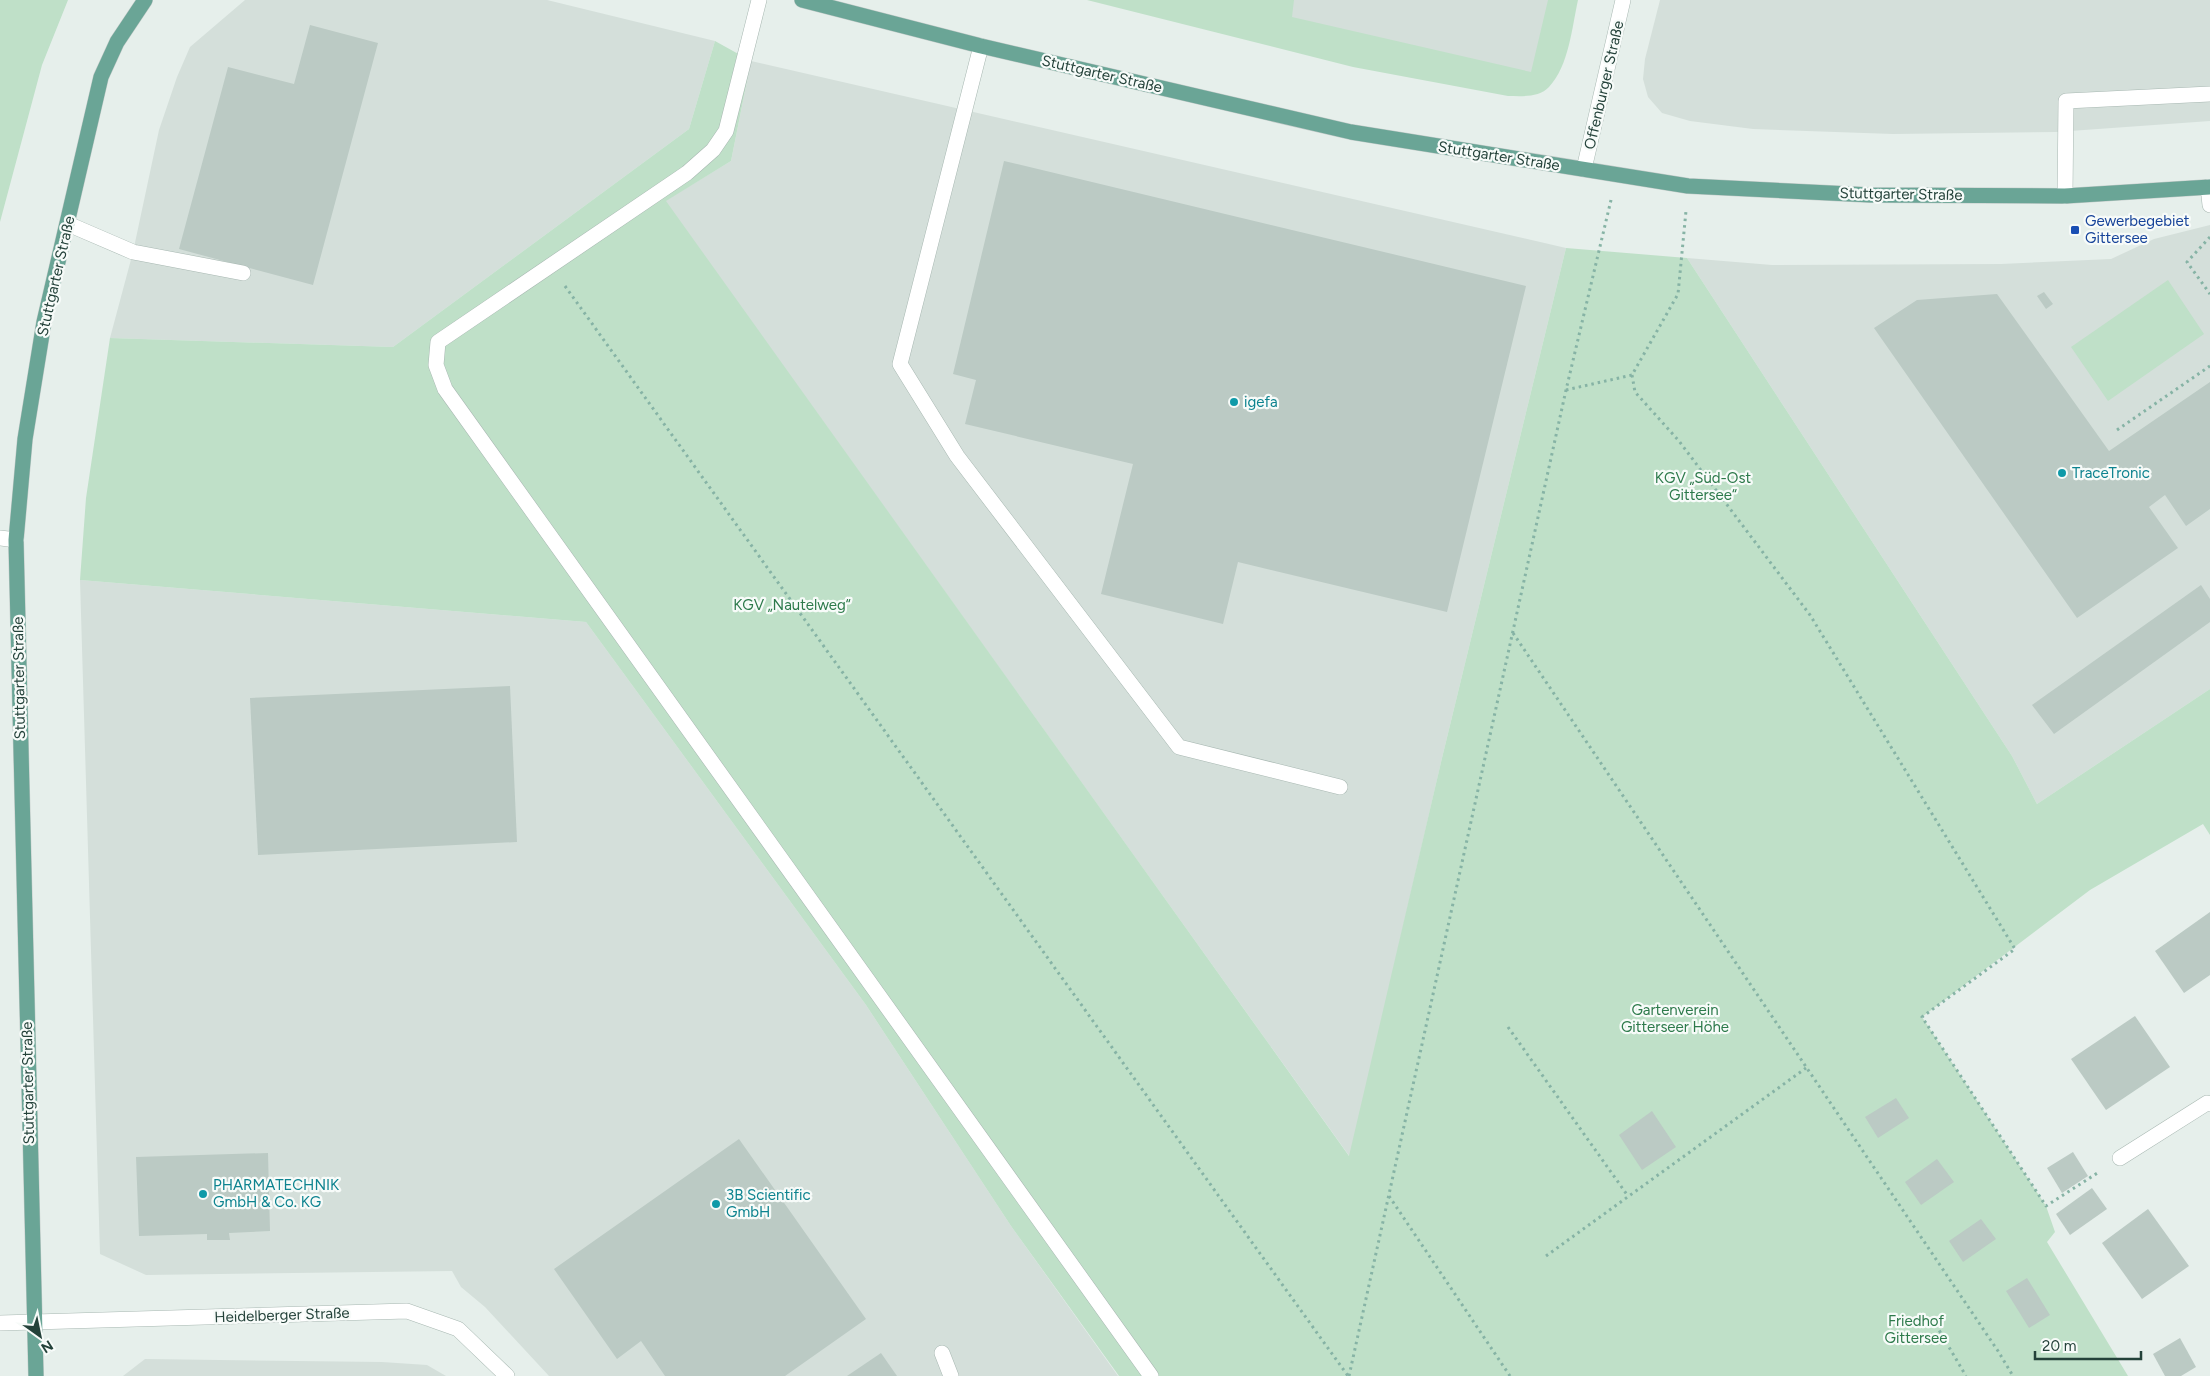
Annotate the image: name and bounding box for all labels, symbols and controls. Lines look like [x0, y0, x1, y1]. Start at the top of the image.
street label: Offenburger Straße [1580, 19, 1628, 151]
street label: Stuttgarter Straße [1040, 51, 1164, 97]
street label: Stuttgarter Straße [1437, 137, 1561, 175]
street label: Stuttgarter Straße [1839, 184, 1963, 204]
place label: Gewerbegebiet Gittersee [2085, 212, 2190, 247]
street label: Stuttgarter Straße [33, 214, 79, 338]
marker: Gewerbegebiet Gittersee [2069, 224, 2081, 236]
place label: igefa [1244, 393, 1278, 411]
marker: igefa [1228, 396, 1240, 408]
place label: TraceTronic [2072, 464, 2150, 482]
marker: TraceTronic [2056, 467, 2068, 479]
park label: KGV „Süd-Ost Gittersee“ [1655, 469, 1751, 504]
park label: KGV „Nautelweg“ [733, 596, 851, 614]
street label: Stuttgarter Straße [9, 616, 29, 740]
park label: Gartenverein Gitterseer Höhe [1621, 1001, 1729, 1036]
street label: Stuttgarter Straße [18, 1021, 38, 1145]
place label: PHARMATECHNIK GmbH & Co. KG [213, 1176, 340, 1211]
place label: 3B Scientific GmbH [726, 1186, 811, 1221]
marker: PHARMATECHNIK GmbH & Co. KG [197, 1188, 209, 1200]
marker: 3B Scientific GmbH [710, 1198, 722, 1210]
street label: Heidelberger Straße [214, 1304, 350, 1326]
north arrow [15, 1311, 65, 1361]
park label: Friedhof Gittersee [1885, 1312, 1947, 1347]
scale bar [2035, 1328, 2141, 1360]
text: N [38, 1336, 56, 1357]
text: 20 m [2042, 1337, 2076, 1355]

